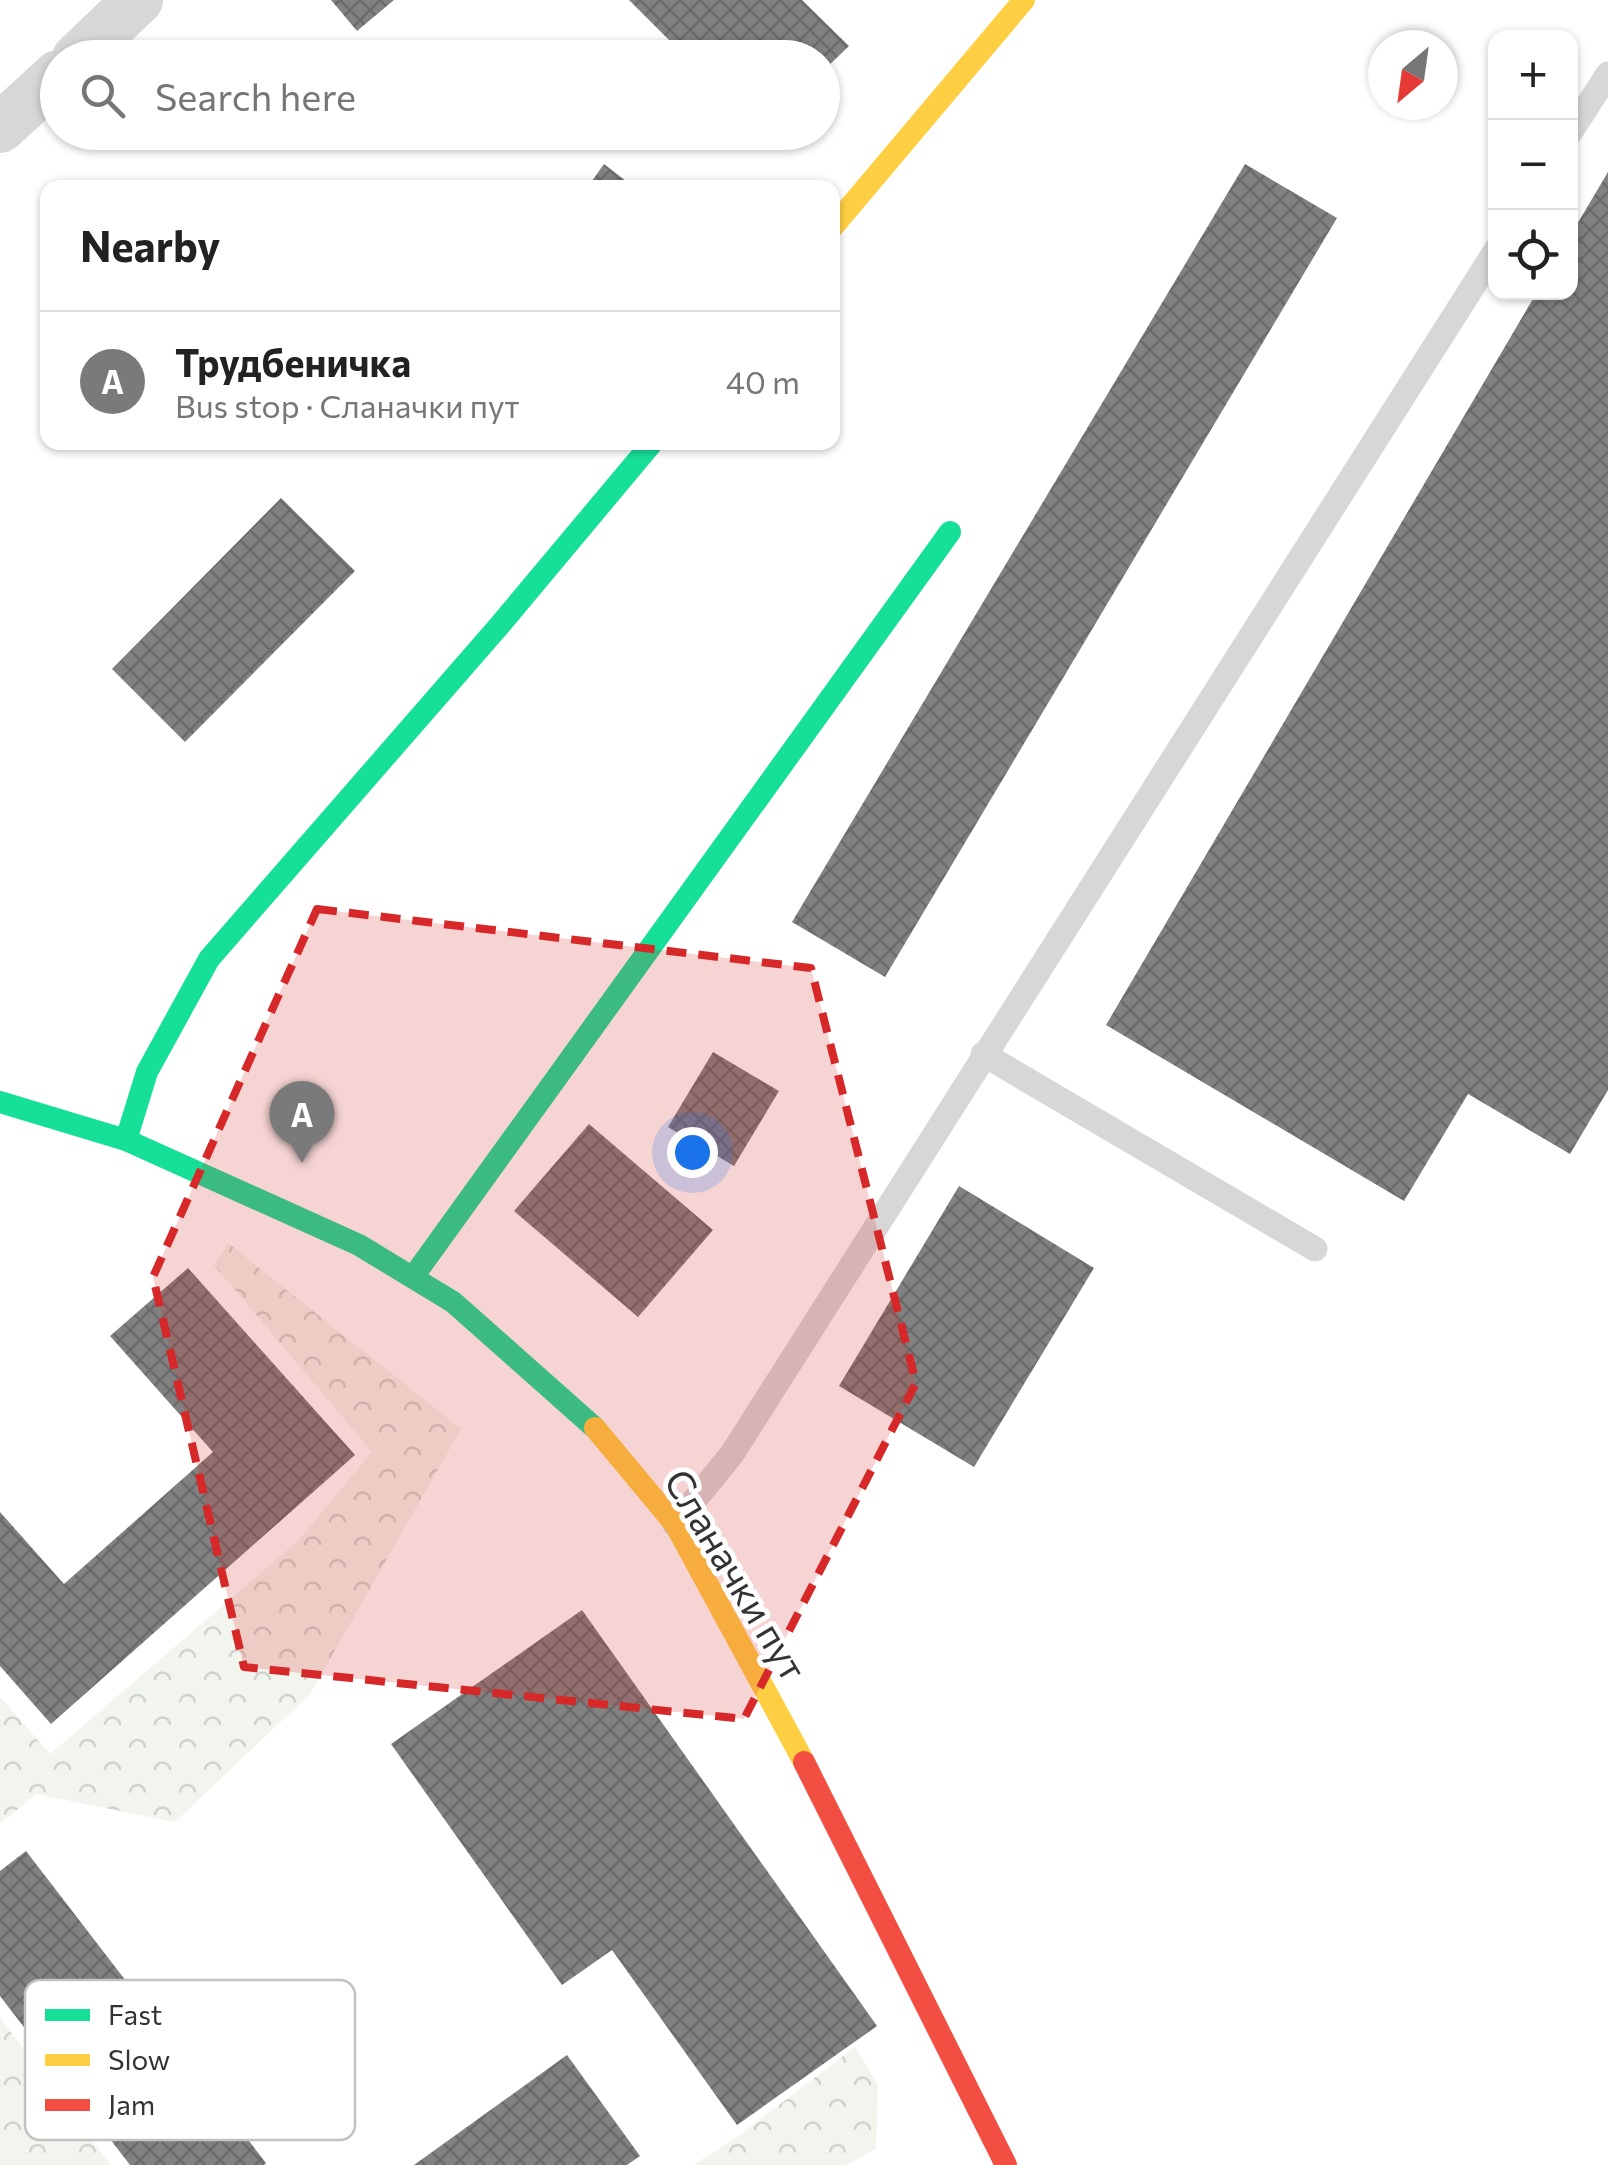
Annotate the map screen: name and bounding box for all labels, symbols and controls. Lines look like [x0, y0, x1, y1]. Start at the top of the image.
north arrow [1368, 30, 1458, 120]
map controls [1488, 30, 1578, 300]
button: + [1488, 30, 1578, 120]
search box [40, 40, 840, 150]
icon: search [75, 68, 130, 123]
text: Search here [155, 72, 356, 119]
button: − [1488, 120, 1578, 210]
button: locate [1488, 210, 1578, 300]
text: Nearby [80, 219, 220, 271]
text: Трудбеничка [175, 338, 411, 385]
text: A [101, 361, 124, 401]
text: 40 m [726, 361, 800, 401]
text: Bus stop · Сланачки пут [175, 385, 520, 425]
pin: A [270, 1080, 334, 1163]
your location [667, 1127, 718, 1178]
street label: Сланачки пут [656, 1460, 818, 1688]
legend [25, 1980, 355, 2140]
text: Fast [108, 1997, 162, 2031]
text: Slow [108, 2042, 170, 2076]
text: Jam [108, 2087, 155, 2121]

